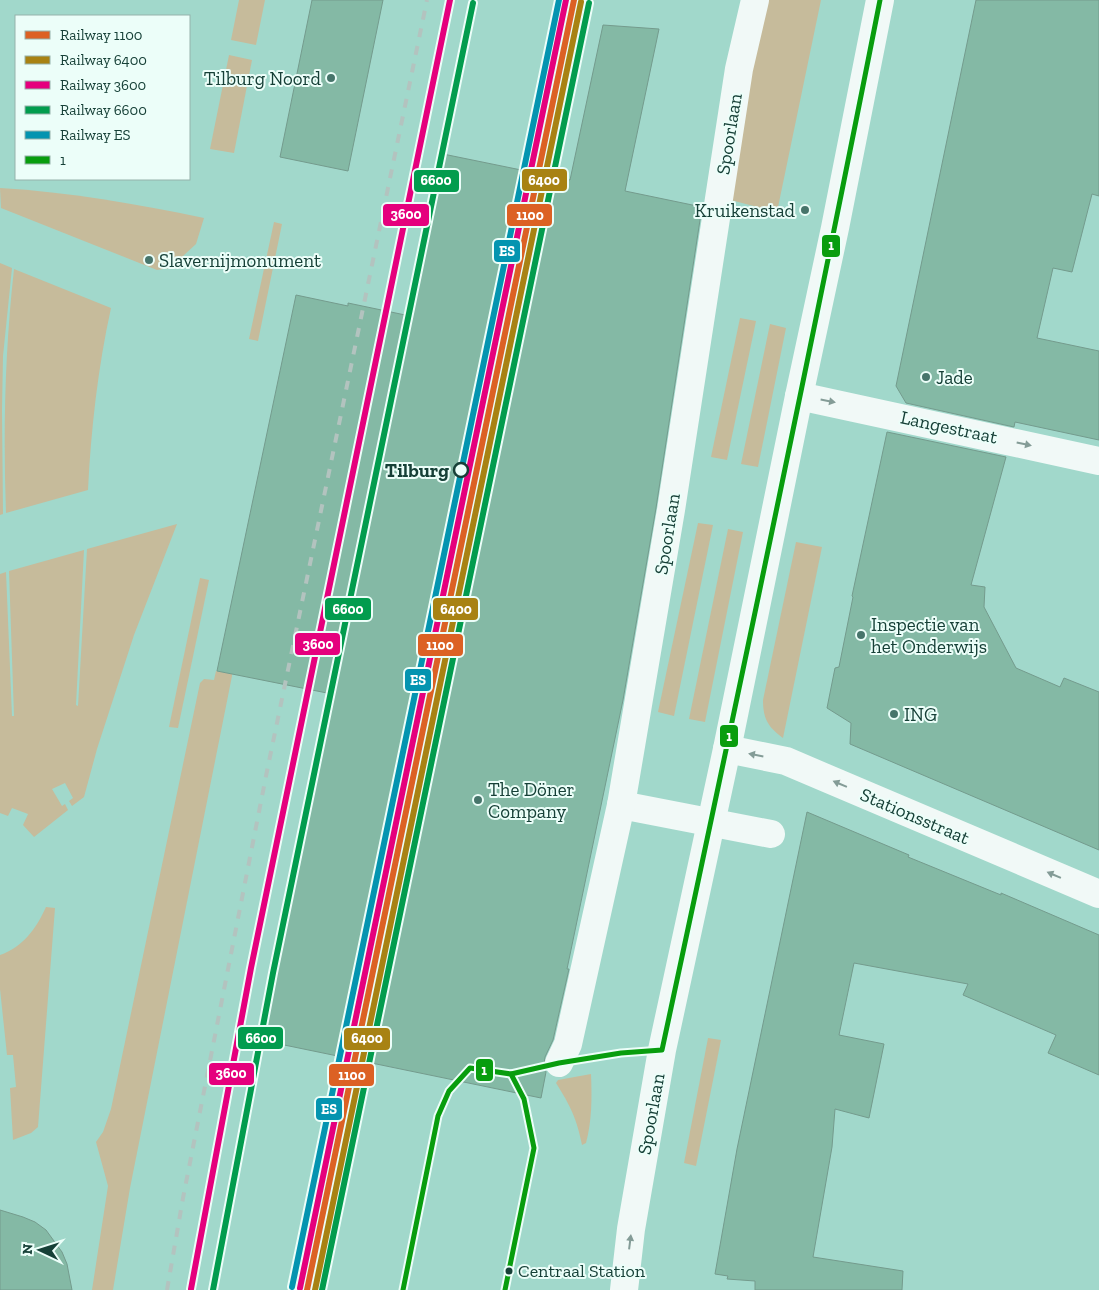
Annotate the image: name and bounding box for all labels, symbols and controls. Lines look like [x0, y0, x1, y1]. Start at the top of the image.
legend [15, 15, 190, 180]
text: Railway 1100 [60, 26, 143, 44]
text: Railway 6400 [60, 51, 147, 69]
place label: Tilburg Noord [204, 67, 322, 90]
marker: Tilburg Noord [325, 72, 337, 84]
text: Railway 3600 [60, 76, 146, 94]
street label: Spoorlaan [711, 91, 747, 176]
text: Railway 6600 [60, 101, 147, 119]
text: Railway ES [60, 126, 130, 144]
text: 1 [60, 151, 66, 169]
line badge: 6400 [521, 168, 568, 192]
line badge: 6600 [413, 169, 460, 193]
text: 6600 [420, 172, 452, 189]
text: 6400 [528, 172, 560, 189]
place label: Kruikenstad [694, 199, 796, 222]
line badge: 3600 [382, 203, 430, 227]
line badge: 1100 [506, 203, 553, 227]
marker: Kruikenstad [799, 204, 811, 216]
text: 3600 [390, 206, 422, 223]
text: 1100 [516, 207, 544, 224]
line badge: 1 [821, 234, 841, 258]
text: 1 [828, 237, 834, 254]
line badge: ES [493, 239, 521, 263]
text: ES [499, 243, 515, 260]
place label: Slavernijmonument [159, 249, 321, 272]
marker: Slavernijmonument [143, 254, 155, 266]
place label: Jade [936, 366, 973, 389]
marker: Jade [920, 371, 932, 383]
one-way arrow [820, 398, 836, 406]
street label: Langestraat [898, 406, 1000, 448]
one-way arrow [1017, 440, 1032, 448]
place label: Tilburg [385, 459, 449, 482]
marker: Tilburg [453, 462, 469, 478]
street label: Spoorlaan [649, 491, 685, 576]
line badge: 6600 [324, 597, 372, 621]
line badge: 6400 [432, 597, 479, 621]
text: 6600 [332, 601, 364, 618]
text: 6400 [440, 601, 472, 618]
place label: Inspectie van het Onderwijs [871, 613, 987, 658]
marker: Inspectie van het Onderwijs [855, 629, 867, 641]
line badge: 3600 [294, 632, 341, 656]
line badge: 1100 [417, 633, 464, 657]
text: 3600 [302, 636, 334, 653]
text: 1100 [426, 637, 454, 654]
line badge: ES [404, 668, 432, 692]
text: ES [410, 672, 426, 689]
place label: ING [904, 703, 937, 726]
marker: ING [888, 708, 900, 720]
line badge: 1 [719, 724, 739, 748]
text: 1 [726, 728, 732, 745]
one-way arrow [748, 750, 764, 758]
place label: The Döner Company [488, 778, 575, 823]
one-way arrow [833, 779, 847, 787]
street label: Stationsstraat [857, 783, 973, 849]
marker: The Döner Company [472, 794, 484, 806]
one-way arrow [1046, 871, 1061, 879]
line badge: 6600 [237, 1026, 284, 1050]
line badge: 6400 [343, 1027, 391, 1051]
text: 6600 [245, 1030, 277, 1047]
text: 6400 [351, 1030, 383, 1047]
line badge: 1 [475, 1058, 494, 1082]
line badge: 3600 [208, 1062, 255, 1086]
text: 1 [481, 1062, 487, 1079]
line badge: 1100 [328, 1063, 375, 1087]
text: 3600 [215, 1065, 247, 1082]
text: 1100 [338, 1067, 366, 1084]
street label: Spoorlaan [633, 1071, 669, 1156]
line badge: ES [315, 1097, 343, 1121]
text: ES [321, 1101, 337, 1118]
north arrow [15, 1225, 65, 1275]
one-way arrow [626, 1233, 634, 1249]
text: N [19, 1243, 36, 1255]
place label: Centraal Station [518, 1260, 646, 1282]
marker: Centraal Station [504, 1266, 514, 1276]

